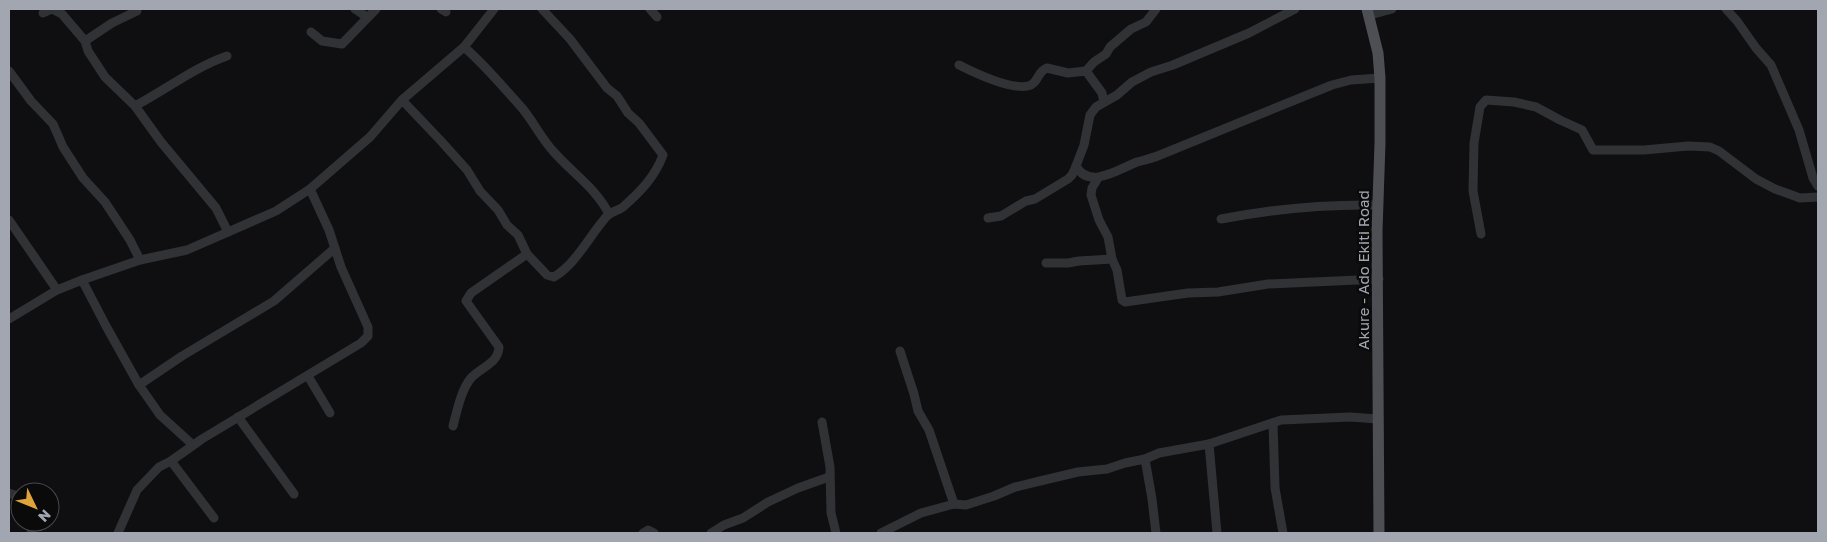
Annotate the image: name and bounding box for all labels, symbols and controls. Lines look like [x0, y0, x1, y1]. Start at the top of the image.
street label: Akure - Ado Ekiti Road [1354, 190, 1372, 350]
north arrow [10, 482, 60, 532]
text: N [35, 507, 55, 526]

